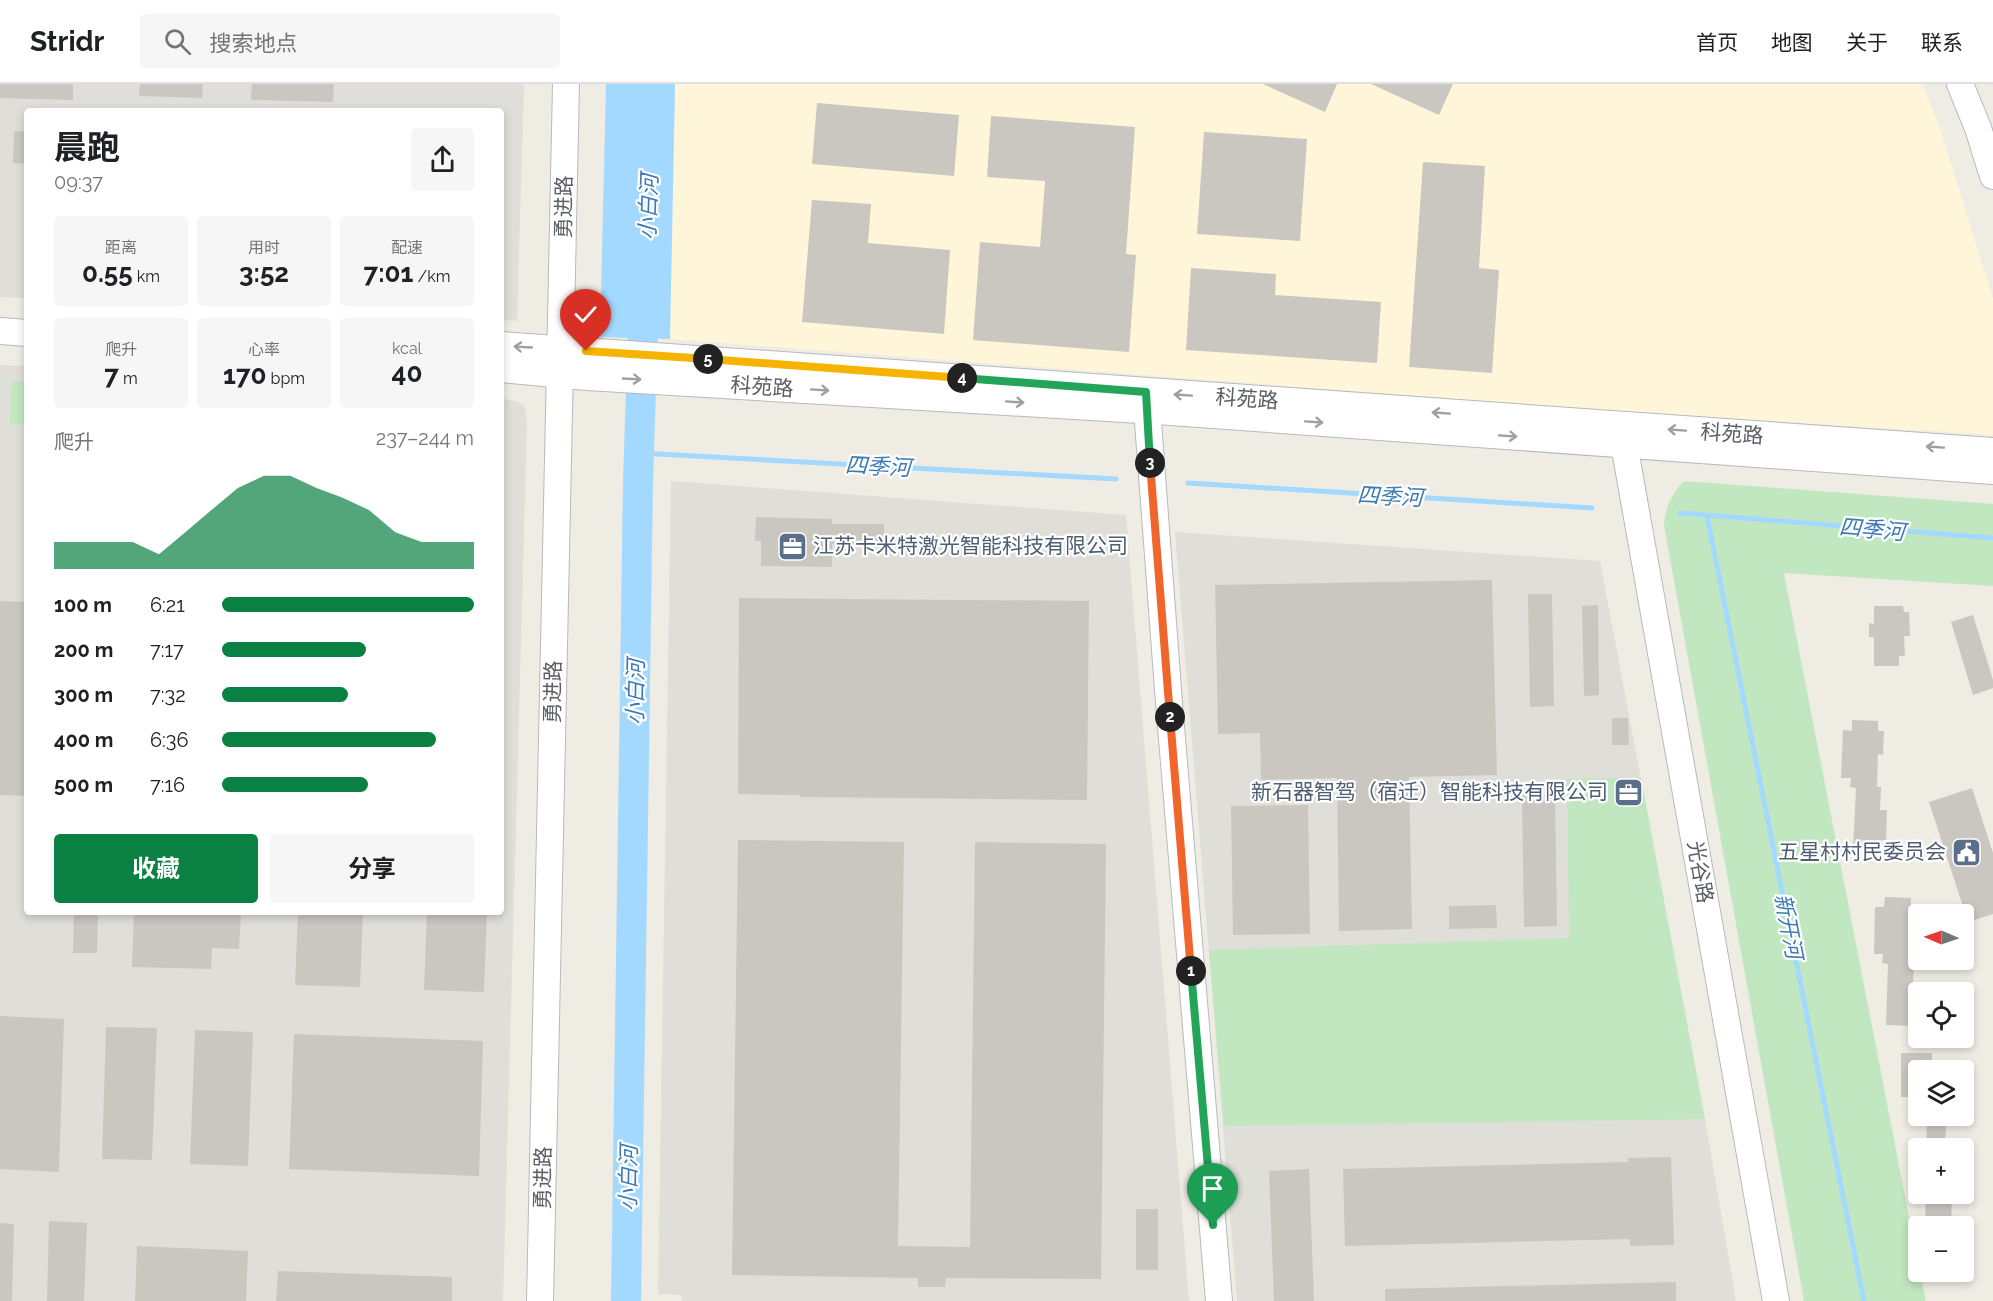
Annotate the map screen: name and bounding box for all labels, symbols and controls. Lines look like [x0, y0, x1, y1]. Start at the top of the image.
search box [140, 14, 560, 68]
text: Stridr [30, 25, 104, 58]
icon: search [161, 25, 194, 58]
text: 搜索地点 [209, 30, 297, 56]
text: 首页 [1696, 30, 1738, 55]
text: 地图 [1771, 30, 1813, 55]
text: 关于 [1846, 30, 1888, 55]
text: 联系 [1921, 30, 1963, 55]
text: 晨跑 [54, 128, 120, 167]
button: share [411, 128, 474, 191]
text: 09:37 [54, 170, 103, 194]
water label: 小白河 [634, 170, 662, 240]
street label: 勇进路 [550, 175, 577, 239]
text: 距离 [105, 238, 137, 257]
text: 用时 [248, 238, 280, 257]
text: 配速 [391, 238, 423, 257]
text: 0.55 [82, 258, 133, 288]
text: 3:52 [239, 258, 289, 288]
text: 7:01 [364, 258, 413, 288]
text: km [133, 267, 160, 286]
text: /km [413, 267, 450, 286]
pin [560, 289, 611, 351]
icon: check [569, 298, 602, 331]
text: kcal [392, 339, 422, 358]
text: 爬升 [105, 340, 137, 359]
text: 心率 [248, 340, 280, 359]
one-way arrow [513, 341, 533, 352]
pin: 5 [693, 344, 723, 374]
text: 5 [704, 349, 712, 368]
text: 40 [392, 358, 422, 388]
text: 7 [104, 360, 119, 390]
text: 170 [223, 360, 266, 390]
pin: 4 [947, 363, 977, 393]
text: 4 [957, 368, 967, 387]
text: m [119, 369, 138, 388]
text: bpm [266, 369, 305, 388]
street label: 科苑路 [730, 372, 794, 401]
one-way arrow [622, 374, 642, 385]
street label: 科苑路 [1215, 384, 1279, 413]
one-way arrow [810, 385, 829, 396]
one-way arrow [1174, 389, 1194, 400]
one-way arrow [1004, 397, 1024, 408]
one-way arrow [1431, 407, 1451, 418]
one-way arrow [1303, 417, 1323, 428]
street label: 科苑路 [1700, 419, 1764, 448]
one-way arrow [1668, 424, 1688, 435]
text: 237–244 m [376, 426, 474, 450]
text: 爬升 [54, 430, 94, 454]
one-way arrow [1498, 430, 1518, 441]
one-way arrow [1925, 441, 1945, 452]
pin: 3 [1135, 448, 1165, 478]
water label: 四季河 [844, 451, 916, 481]
text: 3 [1146, 453, 1154, 472]
water label: 四季河 [1356, 481, 1428, 511]
water label: 四季河 [1838, 513, 1910, 545]
office icon: 江苏卡米特激光智能科技有限公司 [776, 530, 808, 562]
place label: 江苏卡米特激光智能科技有限公司 [813, 533, 1128, 558]
text: 100 m [54, 593, 112, 617]
text: 6:21 [150, 593, 185, 617]
text: 200 m [54, 638, 113, 662]
text: 7:17 [150, 638, 184, 662]
water label: 小白河 [621, 655, 649, 725]
street label: 勇进路 [539, 660, 566, 724]
text: 300 m [54, 683, 113, 707]
text: 7:32 [150, 683, 186, 707]
pin: 2 [1155, 702, 1185, 732]
text: 2 [1165, 707, 1175, 726]
text: 400 m [54, 728, 113, 752]
text: 6:36 [150, 728, 189, 752]
text: 500 m [54, 773, 113, 797]
text: 7:16 [150, 773, 185, 797]
office icon: 新石器智驾（宿迁）智能科技有限公司 [1613, 776, 1645, 808]
place label: 新石器智驾（宿迁）智能科技有限公司 [1251, 779, 1608, 804]
button: 收藏 [54, 834, 258, 903]
button: 分享 [270, 834, 474, 903]
public building icon: 五星村村民委员会 [1951, 836, 1983, 868]
street label: 光谷路 [1683, 839, 1718, 905]
place label: 五星村村民委员会 [1778, 839, 1946, 864]
water label: 新开河 [1770, 891, 1809, 965]
north arrow [1908, 904, 1974, 970]
map controls [1908, 904, 1974, 1282]
pin: 1 [1176, 956, 1206, 986]
text: 1 [1187, 961, 1195, 980]
button: locate [1908, 982, 1974, 1048]
button: layers [1908, 1060, 1974, 1126]
button: + [1908, 1138, 1974, 1204]
water label: 小白河 [614, 1141, 642, 1211]
street label: 勇进路 [529, 1146, 556, 1210]
pin [1187, 1163, 1238, 1225]
icon: arrive [1196, 1172, 1229, 1205]
button: − [1908, 1216, 1974, 1282]

